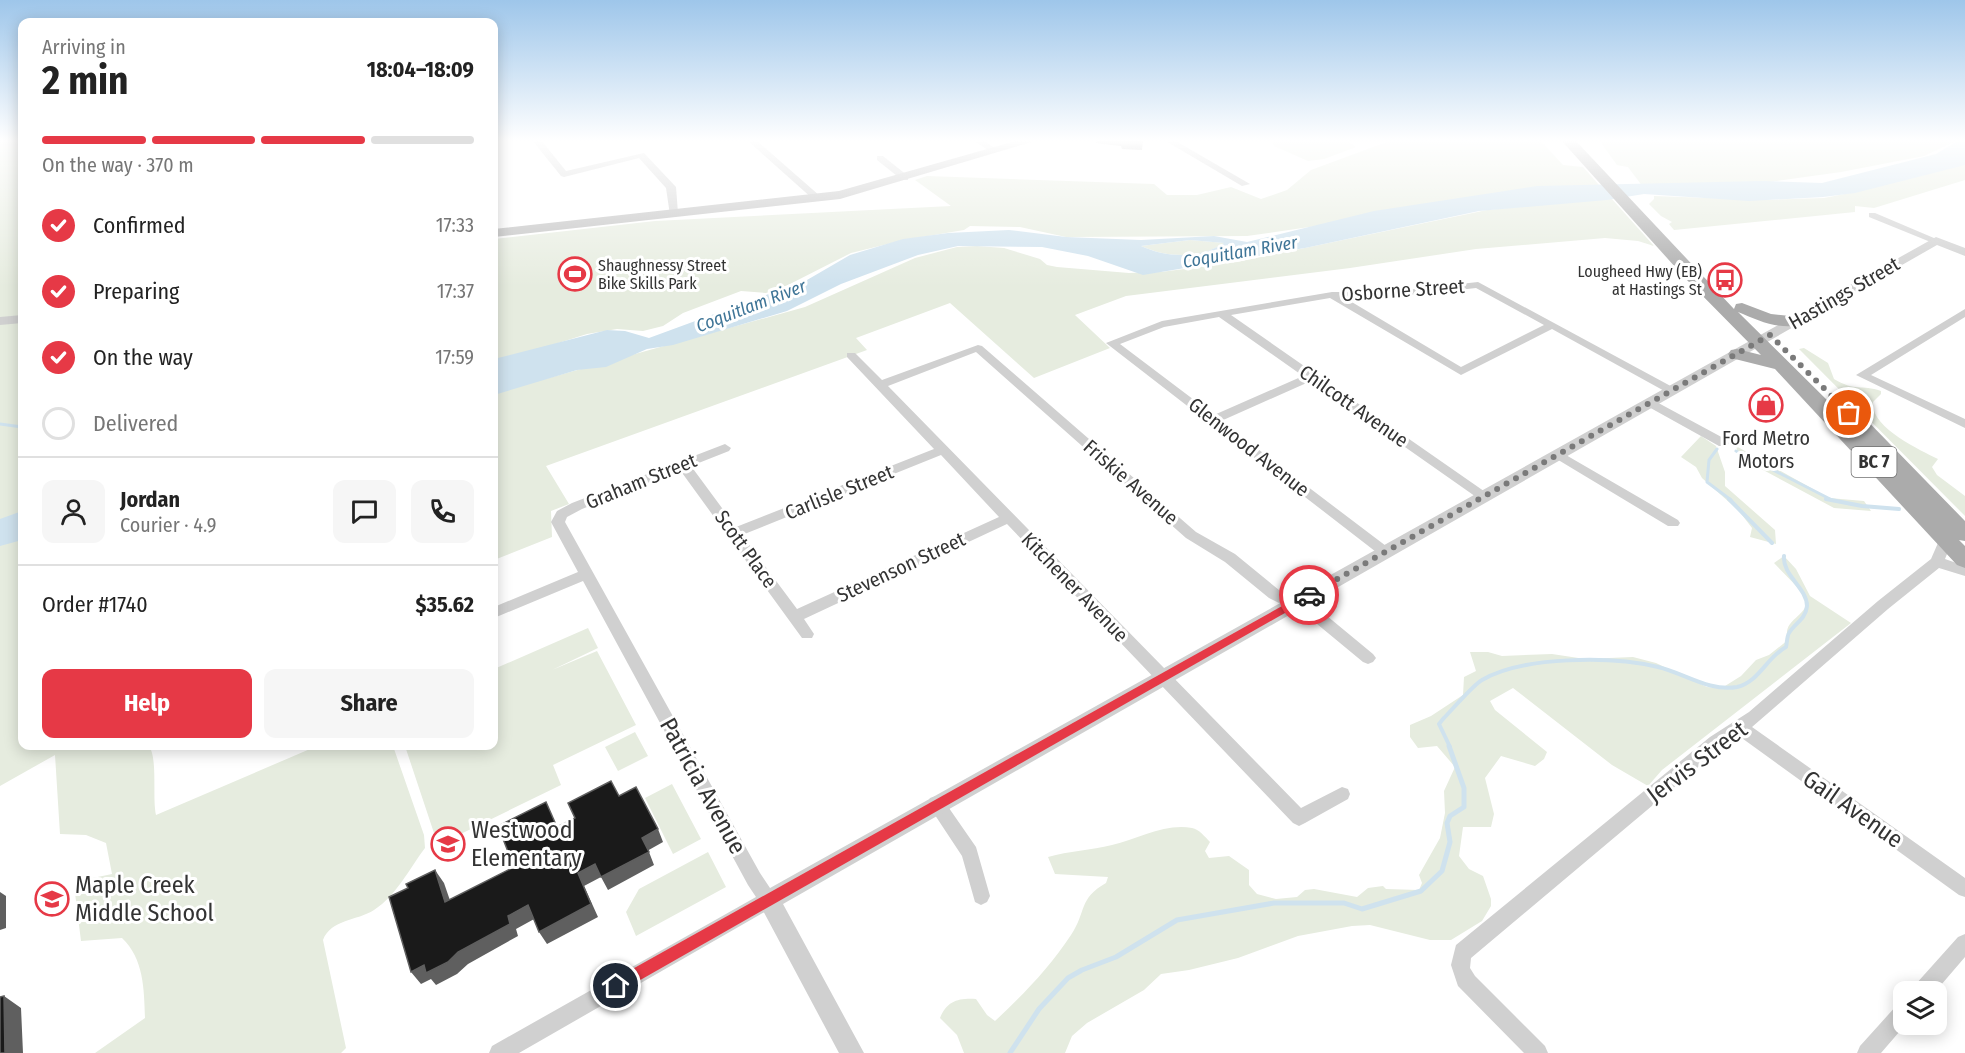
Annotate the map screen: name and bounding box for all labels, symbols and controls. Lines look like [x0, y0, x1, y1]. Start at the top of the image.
text: Arriving in [42, 35, 126, 59]
text: 18:04–18:09 [367, 56, 474, 83]
text: 2 min [42, 58, 128, 104]
text: On the way · 370 m [42, 153, 194, 177]
icon: check [42, 209, 75, 242]
text: Confirmed [93, 212, 186, 239]
text: 17:33 [436, 213, 474, 237]
water label: Coquitlam River [1181, 231, 1300, 273]
street label: Hastings Street [1784, 251, 1904, 334]
sports icon: Shaughnessy Street Bike Skills Park [557, 256, 593, 292]
place label: Shaughnessy Street Bike Skills Park [598, 256, 727, 293]
place label: Lougheed Hwy (EB) at Hastings St [1578, 262, 1703, 299]
bus stop icon: Lougheed Hwy (EB) at Hastings St [1707, 262, 1743, 298]
street label: Osborne Street [1341, 274, 1466, 306]
icon: check [42, 275, 75, 308]
water label: Coquitlam River [693, 275, 810, 337]
text: Preparing [93, 278, 179, 305]
text: 17:37 [437, 279, 474, 303]
icon: check [42, 341, 75, 374]
text: On the way [93, 344, 193, 371]
text: 17:59 [435, 345, 474, 369]
street label: Chilcott Avenue [1295, 360, 1413, 452]
shop icon: Ford Metro Motors [1748, 387, 1784, 423]
pin [1823, 387, 1874, 438]
street label: Glenwood Avenue [1184, 392, 1314, 502]
icon: bag [1832, 396, 1865, 429]
text: Delivered [93, 410, 178, 437]
place label: Ford Metro Motors [1722, 426, 1810, 473]
street label: Friskie Avenue [1079, 434, 1183, 530]
road number: BC 7 [1852, 447, 1896, 477]
street label: Graham Street [582, 448, 700, 514]
street label: Carlisle Street [781, 459, 897, 525]
button: person [42, 480, 105, 543]
button: chat [333, 480, 396, 543]
button: phone [411, 480, 474, 543]
text: Jordan [120, 486, 180, 513]
street label: Scott Place [710, 506, 782, 592]
text: Courier · 4.9 [120, 513, 216, 537]
street label: Stevenson Street [833, 527, 969, 607]
street label: Kitchener Avenue [1017, 527, 1133, 647]
courier [1279, 565, 1339, 625]
icon: car [1293, 579, 1326, 612]
text: Order #1740 [42, 591, 148, 618]
text: $35.62 [416, 591, 474, 618]
button: Help [42, 669, 252, 738]
button: Share [264, 669, 474, 738]
street label: Patricia Avenue [654, 713, 752, 859]
street label: Jervis Street [1641, 715, 1753, 809]
street label: Gail Avenue [1798, 764, 1908, 854]
place label: Westwood Elementary [471, 816, 582, 872]
school or university icon: Westwood Elementary [430, 826, 466, 862]
place label: Maple Creek Middle School [75, 871, 214, 927]
school or university icon: Maple Creek Middle School [34, 881, 70, 917]
pin [590, 960, 641, 1011]
icon: home [599, 969, 632, 1002]
map controls [1893, 981, 1947, 1035]
button: layers [1893, 981, 1947, 1035]

